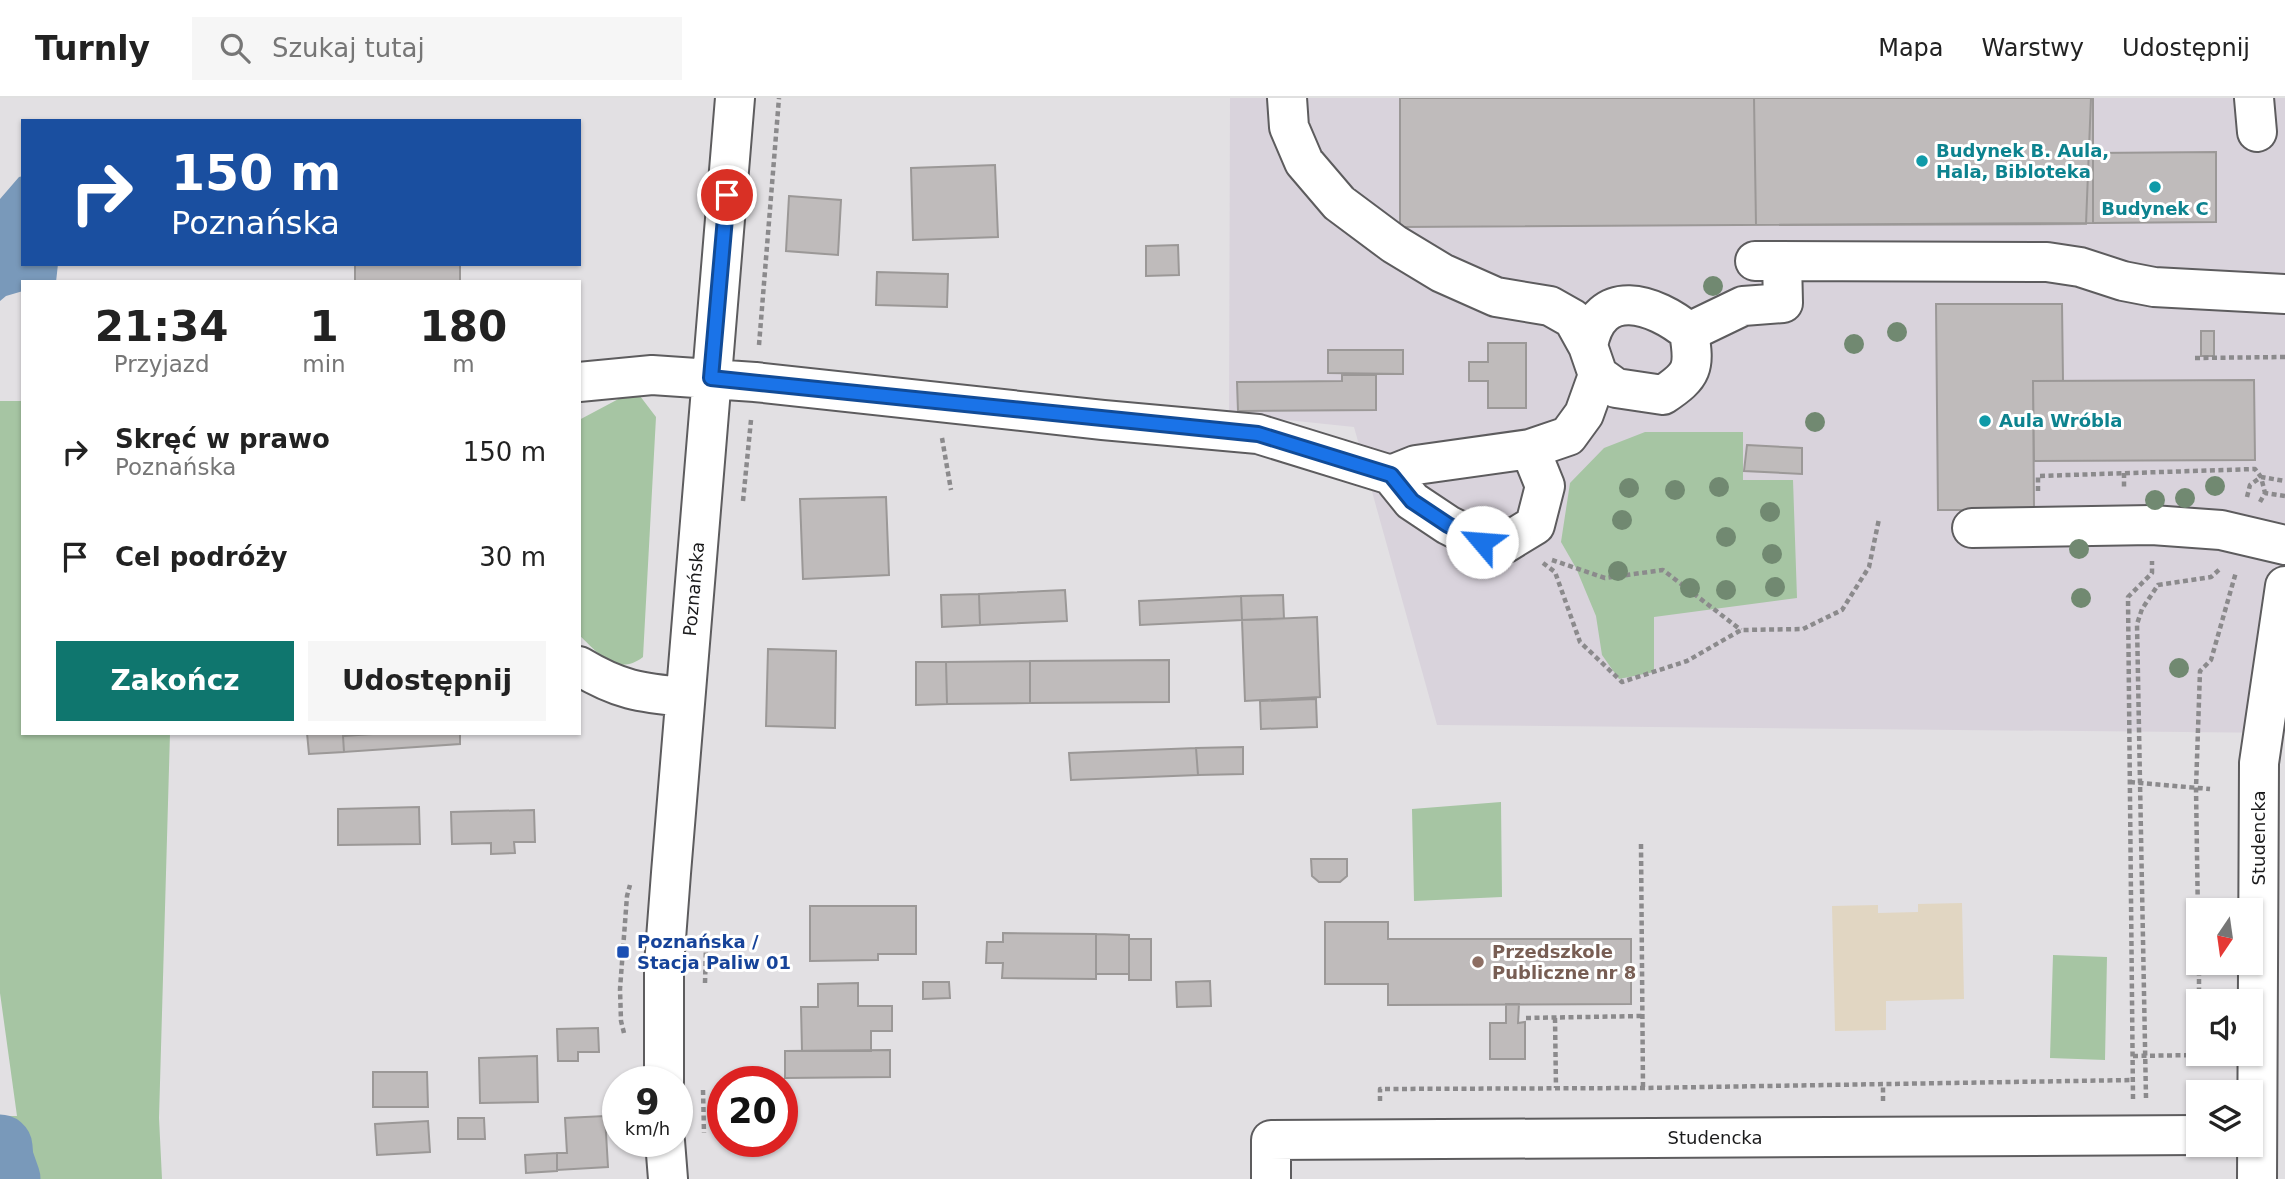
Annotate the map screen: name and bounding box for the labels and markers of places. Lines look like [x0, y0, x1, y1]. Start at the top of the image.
place label: Budynek B. Aula, Hala, Bibloteka [1936, 140, 2109, 182]
marker: Budynek B. Aula, Hala, Bibloteka [1914, 153, 1930, 169]
pin [697, 165, 757, 225]
marker: Budynek C [2147, 179, 2163, 195]
place label: Budynek C [2101, 198, 2209, 219]
place label: Aula Wróbla [1999, 410, 2122, 431]
marker: Aula Wróbla [1977, 413, 1993, 429]
place label: Poznańska / Stacja Paliw 01 [637, 931, 791, 973]
place label: Przedszkole Publiczne nr 8 [1492, 941, 1636, 983]
marker: Poznańska / Stacja Paliw 01 [615, 944, 631, 960]
marker: Przedszkole Publiczne nr 8 [1470, 954, 1486, 970]

